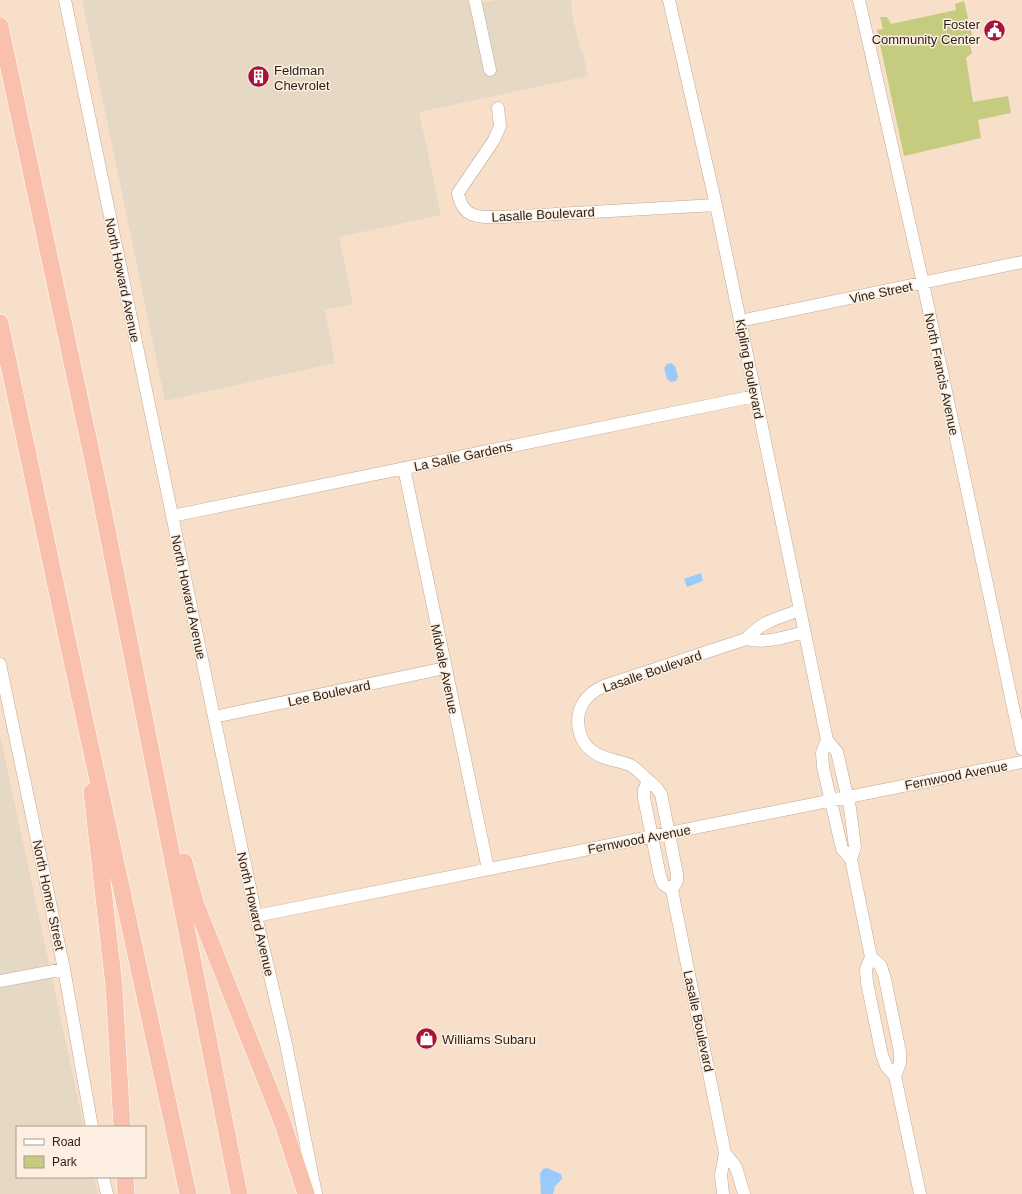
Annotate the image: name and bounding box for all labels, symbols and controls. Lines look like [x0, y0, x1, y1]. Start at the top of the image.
place label: Foster Community Center [872, 17, 981, 47]
public building icon: Foster Community Center [982, 18, 1008, 44]
place label: Feldman Chevrolet [274, 63, 330, 93]
building icon: Feldman Chevrolet [246, 64, 272, 90]
street label: Lasalle Boulevard [491, 204, 595, 225]
street label: North Howard Avenue [102, 216, 143, 344]
street label: Vine Street [848, 278, 914, 306]
street label: North Francis Avenue [921, 312, 962, 437]
street label: Kipling Boulevard [732, 318, 767, 420]
street label: La Salle Gardens [412, 439, 514, 474]
street label: North Howard Avenue [168, 533, 209, 661]
street label: Midvale Avenue [428, 623, 461, 715]
street label: Lasalle Boulevard [601, 648, 703, 695]
street label: Lee Boulevard [287, 677, 372, 710]
street label: Fernwood Avenue [903, 758, 1009, 793]
street label: Fernwood Avenue [586, 822, 692, 857]
street label: North Homer Street [29, 838, 68, 952]
street label: North Howard Avenue [234, 851, 277, 978]
street label: Lasalle Boulevard [680, 969, 717, 1073]
shop icon: Williams Subaru [414, 1026, 440, 1052]
place label: Williams Subaru [442, 1032, 536, 1047]
legend [16, 1126, 146, 1178]
text: Road [52, 1135, 81, 1149]
text: Park [52, 1155, 78, 1169]

